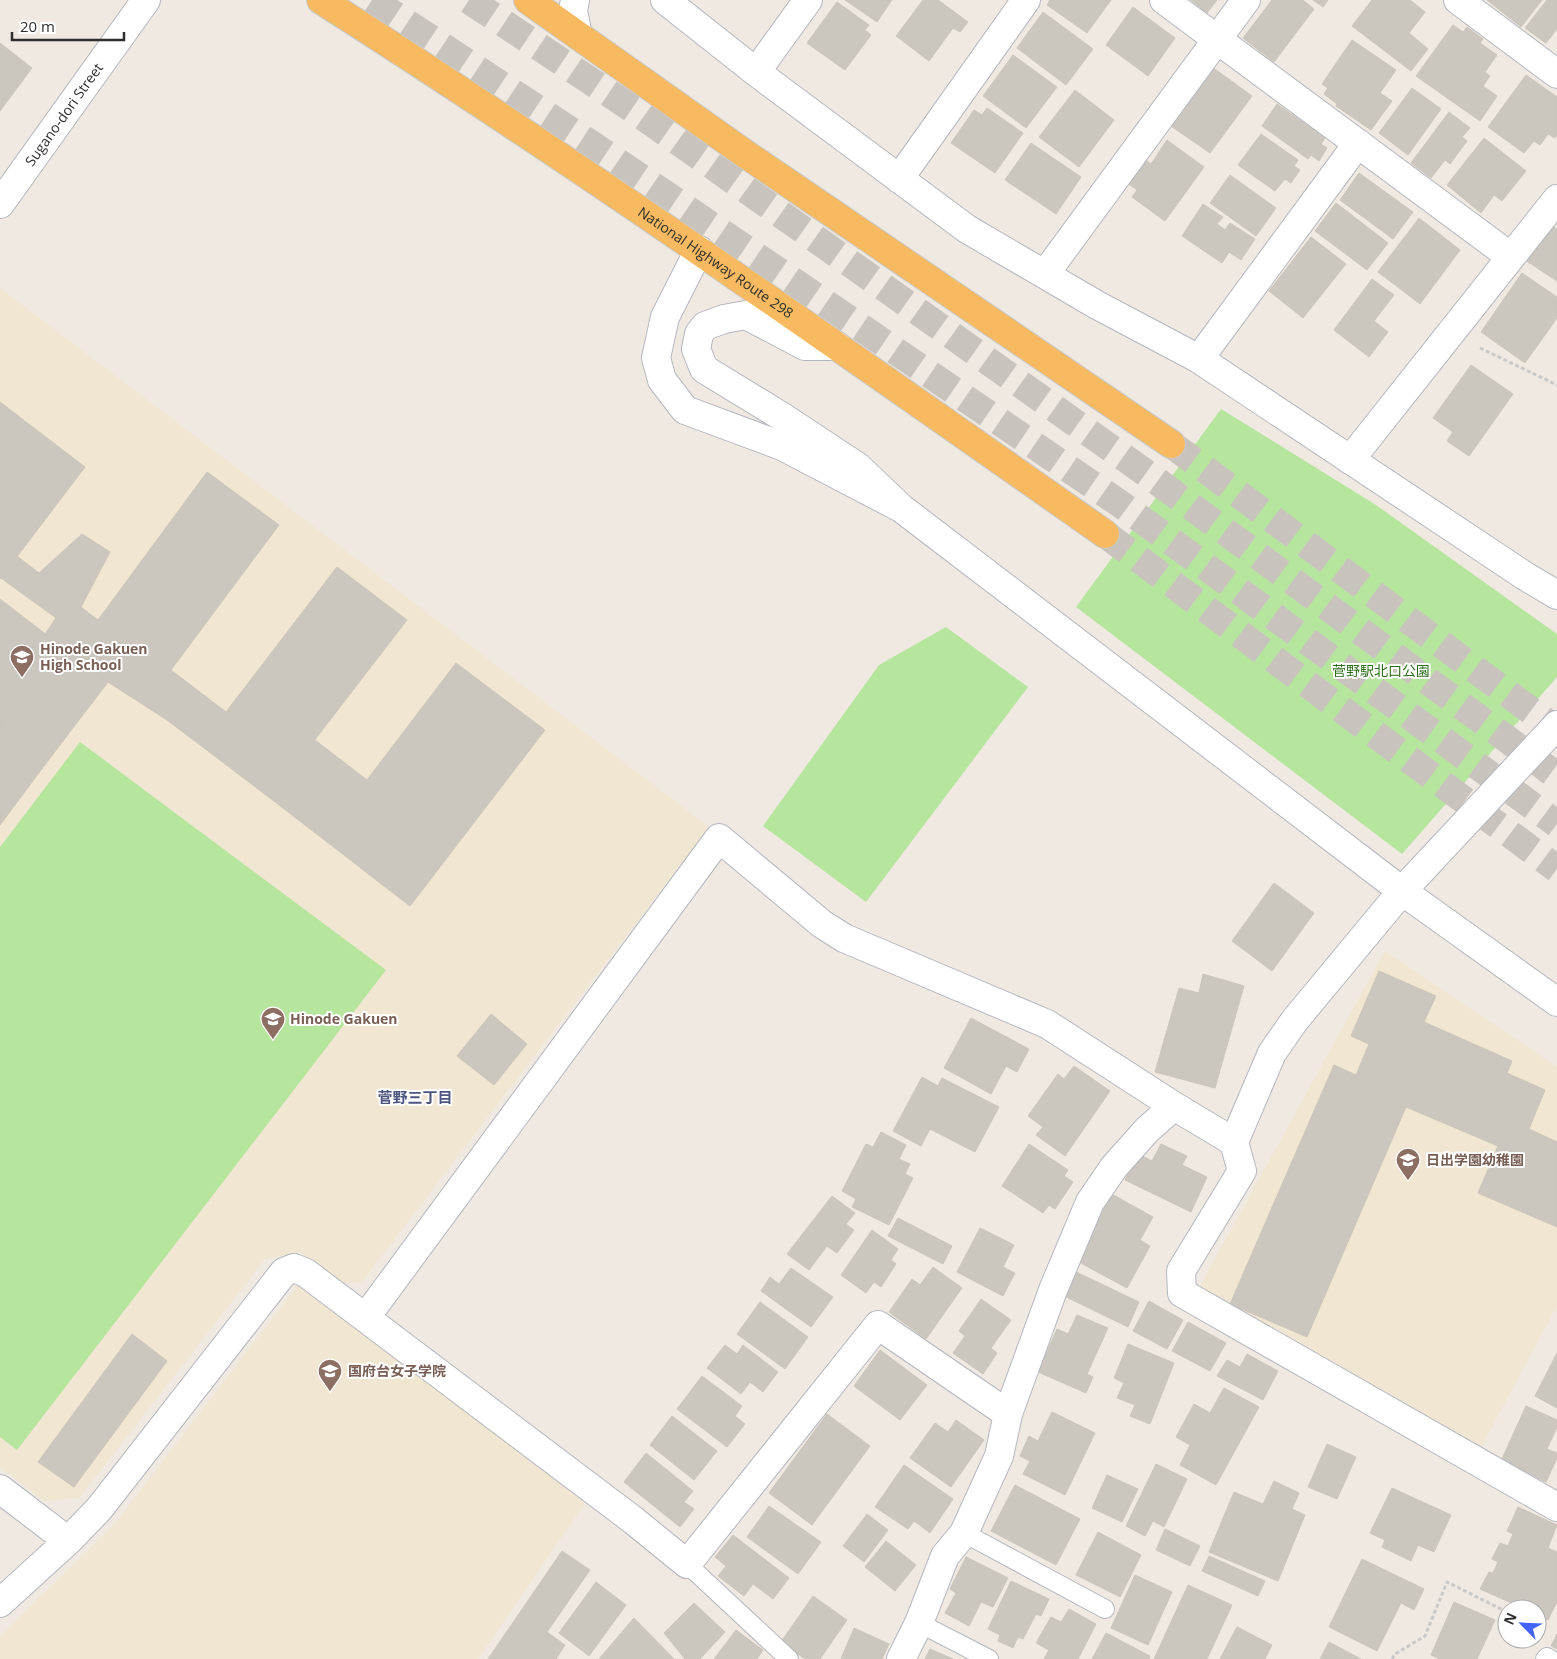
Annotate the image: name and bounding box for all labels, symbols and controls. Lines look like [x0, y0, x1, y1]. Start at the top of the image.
scale bar [12, 10, 125, 42]
text: 20 m [20, 16, 55, 36]
street label: Sugano-dori Street [20, 59, 107, 170]
street label: National Highway Route 298 [635, 202, 797, 322]
place label: Hinode Gakuen High School [40, 639, 148, 674]
school or university icon: Hinode Gakuen High School [9, 644, 35, 678]
park label: 菅野駅北口公園 [1332, 661, 1430, 680]
school or university icon: Hinode Gakuen [260, 1006, 286, 1040]
place label: Hinode Gakuen [290, 1009, 398, 1028]
district label: 菅野三丁目 [377, 1087, 453, 1107]
school or university icon: 日出学園幼稚園 [1395, 1147, 1421, 1181]
place label: 日出学園幼稚園 [1426, 1150, 1524, 1169]
school or university icon: 国府台女子学院 [317, 1358, 343, 1392]
place label: 国府台女子学院 [348, 1361, 446, 1380]
north arrow [1497, 1599, 1547, 1649]
text: N [1499, 1609, 1521, 1628]

